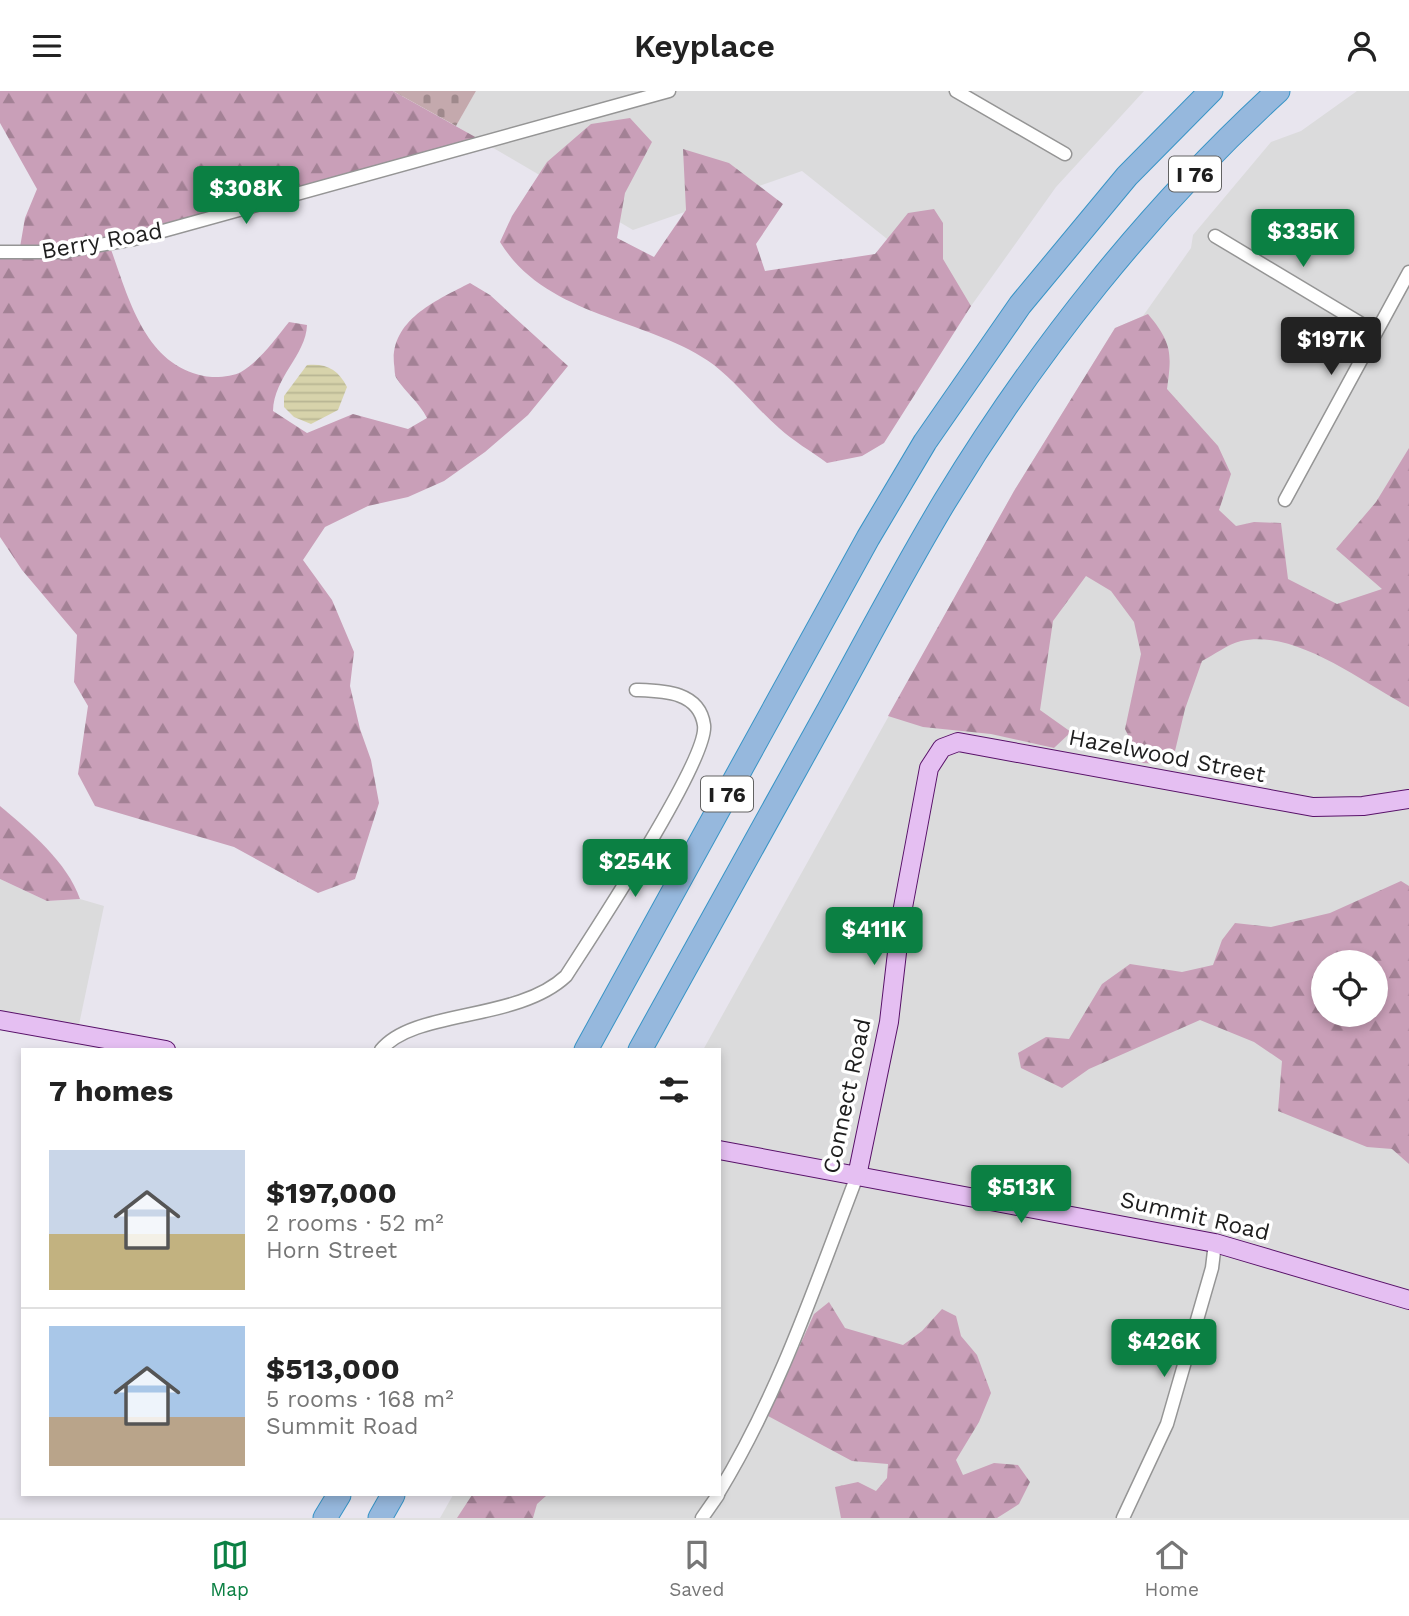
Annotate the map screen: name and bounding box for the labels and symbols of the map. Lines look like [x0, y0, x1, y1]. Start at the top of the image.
road number: I 76 [1169, 157, 1221, 191]
pin: $308K [197, 167, 295, 226]
pin: $335K [1254, 209, 1352, 269]
street label: Berry Road [39, 217, 165, 265]
pin: $197K [1282, 317, 1380, 377]
street label: Hazelwood Street [1066, 724, 1268, 788]
road number: I 76 [701, 777, 753, 811]
pin: $254K [586, 839, 684, 899]
pin: $411K [825, 907, 923, 967]
street label: Connect Road [817, 1016, 877, 1176]
pin: $513K [972, 1165, 1070, 1225]
street label: Summit Road [1118, 1186, 1272, 1246]
pin: $426K [1115, 1319, 1213, 1379]

